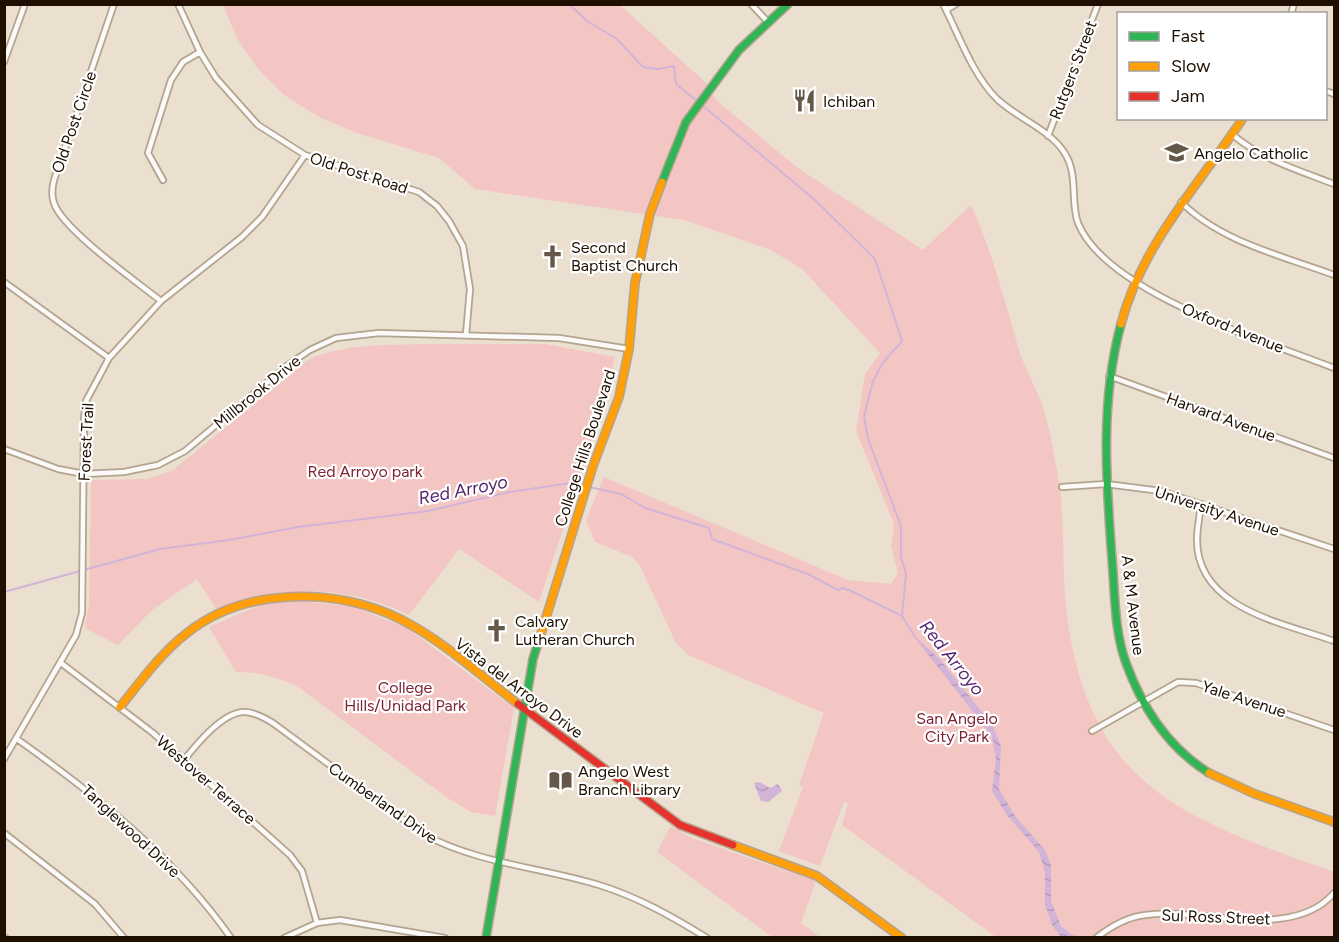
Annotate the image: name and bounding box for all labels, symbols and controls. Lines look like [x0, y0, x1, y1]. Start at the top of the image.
legend [1117, 12, 1327, 120]
street label: Rutgers Street [1045, 18, 1101, 122]
text: Fast [1171, 25, 1205, 47]
text: Slow [1171, 55, 1210, 77]
street label: Old Post Circle [48, 68, 100, 176]
text: Jam [1171, 85, 1205, 107]
restaurant icon: Ichiban [792, 88, 818, 114]
place label: Ichiban [823, 92, 875, 111]
school or university icon: Angelo Catholic [1163, 140, 1189, 166]
place label: Angelo Catholic [1194, 144, 1309, 163]
street label: Old Post Road [308, 148, 410, 198]
place label: Second Baptist Church [571, 238, 678, 275]
church icon: Second Baptist Church [540, 243, 566, 269]
street label: Oxford Avenue [1179, 299, 1287, 357]
street label: Millbrook Drive [210, 351, 305, 433]
street label: College Hills Boulevard [551, 367, 619, 529]
street label: Harvard Avenue [1164, 388, 1278, 446]
street label: Forest Trail [74, 402, 98, 482]
park label: Red Arroyo park [307, 462, 423, 481]
water label: Red Arroyo [416, 471, 510, 509]
street label: University Avenue [1152, 482, 1282, 540]
street label: A & M Avenue [1117, 554, 1149, 656]
place label: Calvary Lutheran Church [515, 612, 635, 649]
water label: Red Arroyo [915, 616, 989, 700]
church icon: Calvary Lutheran Church [484, 617, 510, 643]
street label: Vista del Arroyo Drive [451, 634, 587, 742]
street label: Yale Avenue [1200, 676, 1289, 722]
park label: College Hills/Unidad Park [344, 678, 466, 715]
park label: San Angelo City Park [916, 709, 998, 746]
street label: Westover Terrace [153, 732, 260, 828]
street label: Cumberland Drive [325, 758, 441, 848]
place label: Angelo West Branch Library [578, 762, 681, 799]
library icon: Angelo West Branch Library [547, 767, 573, 793]
street label: Tanglewood Drive [78, 781, 184, 882]
street label: Sul Ross Street [1161, 906, 1271, 928]

